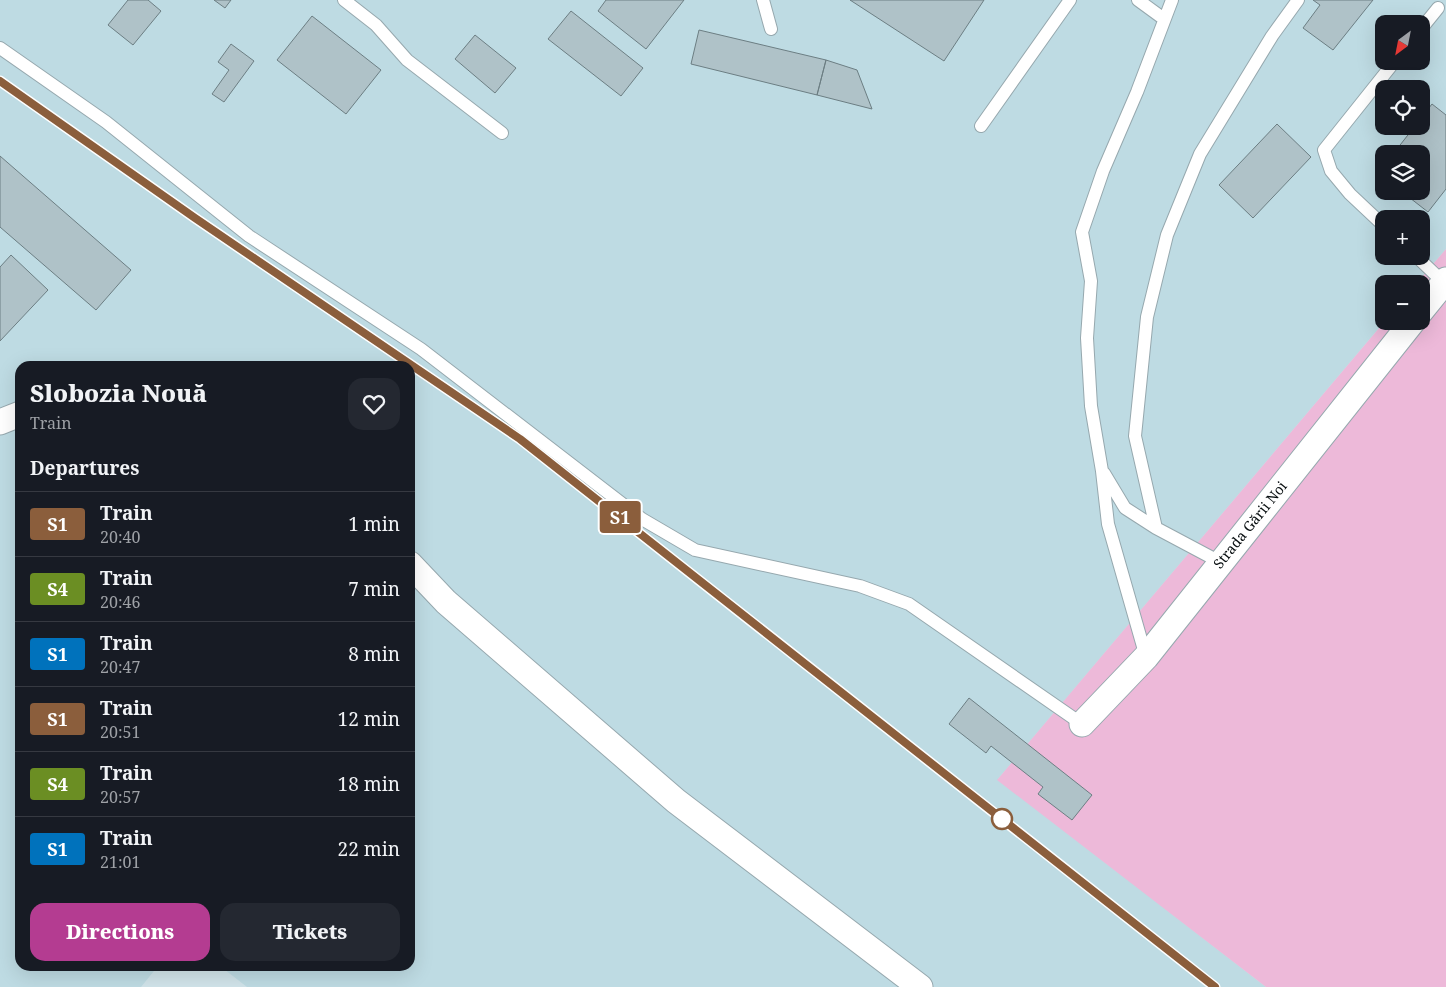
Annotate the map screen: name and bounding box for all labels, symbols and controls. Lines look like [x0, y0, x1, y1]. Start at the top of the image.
north arrow [1375, 15, 1430, 70]
map controls [1375, 15, 1430, 330]
button: locate [1375, 80, 1430, 135]
button: layers [1375, 145, 1430, 200]
button: + [1375, 210, 1430, 265]
button: − [1375, 275, 1430, 330]
text: Slobozia Nouă [30, 376, 207, 409]
button: heart [348, 378, 400, 430]
text: Train [30, 412, 71, 434]
text: Departures [30, 455, 139, 481]
street label: Strada Gării Noi [1209, 477, 1291, 572]
text: Train [100, 500, 153, 526]
line badge: S1 [598, 501, 642, 533]
text: S1 [610, 505, 630, 529]
text: 1 min [348, 511, 400, 537]
text: S1 [47, 512, 68, 536]
text: 20:40 [100, 526, 140, 548]
text: Train [100, 565, 153, 591]
text: 7 min [348, 576, 400, 602]
text: S4 [47, 577, 68, 601]
text: 20:46 [100, 591, 140, 613]
text: Train [100, 630, 153, 656]
text: 8 min [348, 641, 400, 667]
text: S1 [47, 642, 68, 666]
text: 20:47 [100, 656, 140, 678]
text: Train [100, 695, 153, 721]
text: 12 min [338, 706, 400, 732]
text: S1 [47, 707, 68, 731]
text: 20:51 [100, 721, 140, 743]
text: Train [100, 760, 153, 786]
text: 18 min [338, 771, 400, 797]
text: S4 [47, 772, 68, 796]
text: 20:57 [100, 786, 140, 808]
unlabelled marker [991, 808, 1013, 830]
text: Train [100, 825, 153, 851]
text: 22 min [338, 836, 400, 862]
text: S1 [47, 837, 68, 861]
text: 21:01 [100, 851, 140, 873]
button: Directions [30, 903, 210, 961]
button: Tickets [220, 903, 400, 961]

